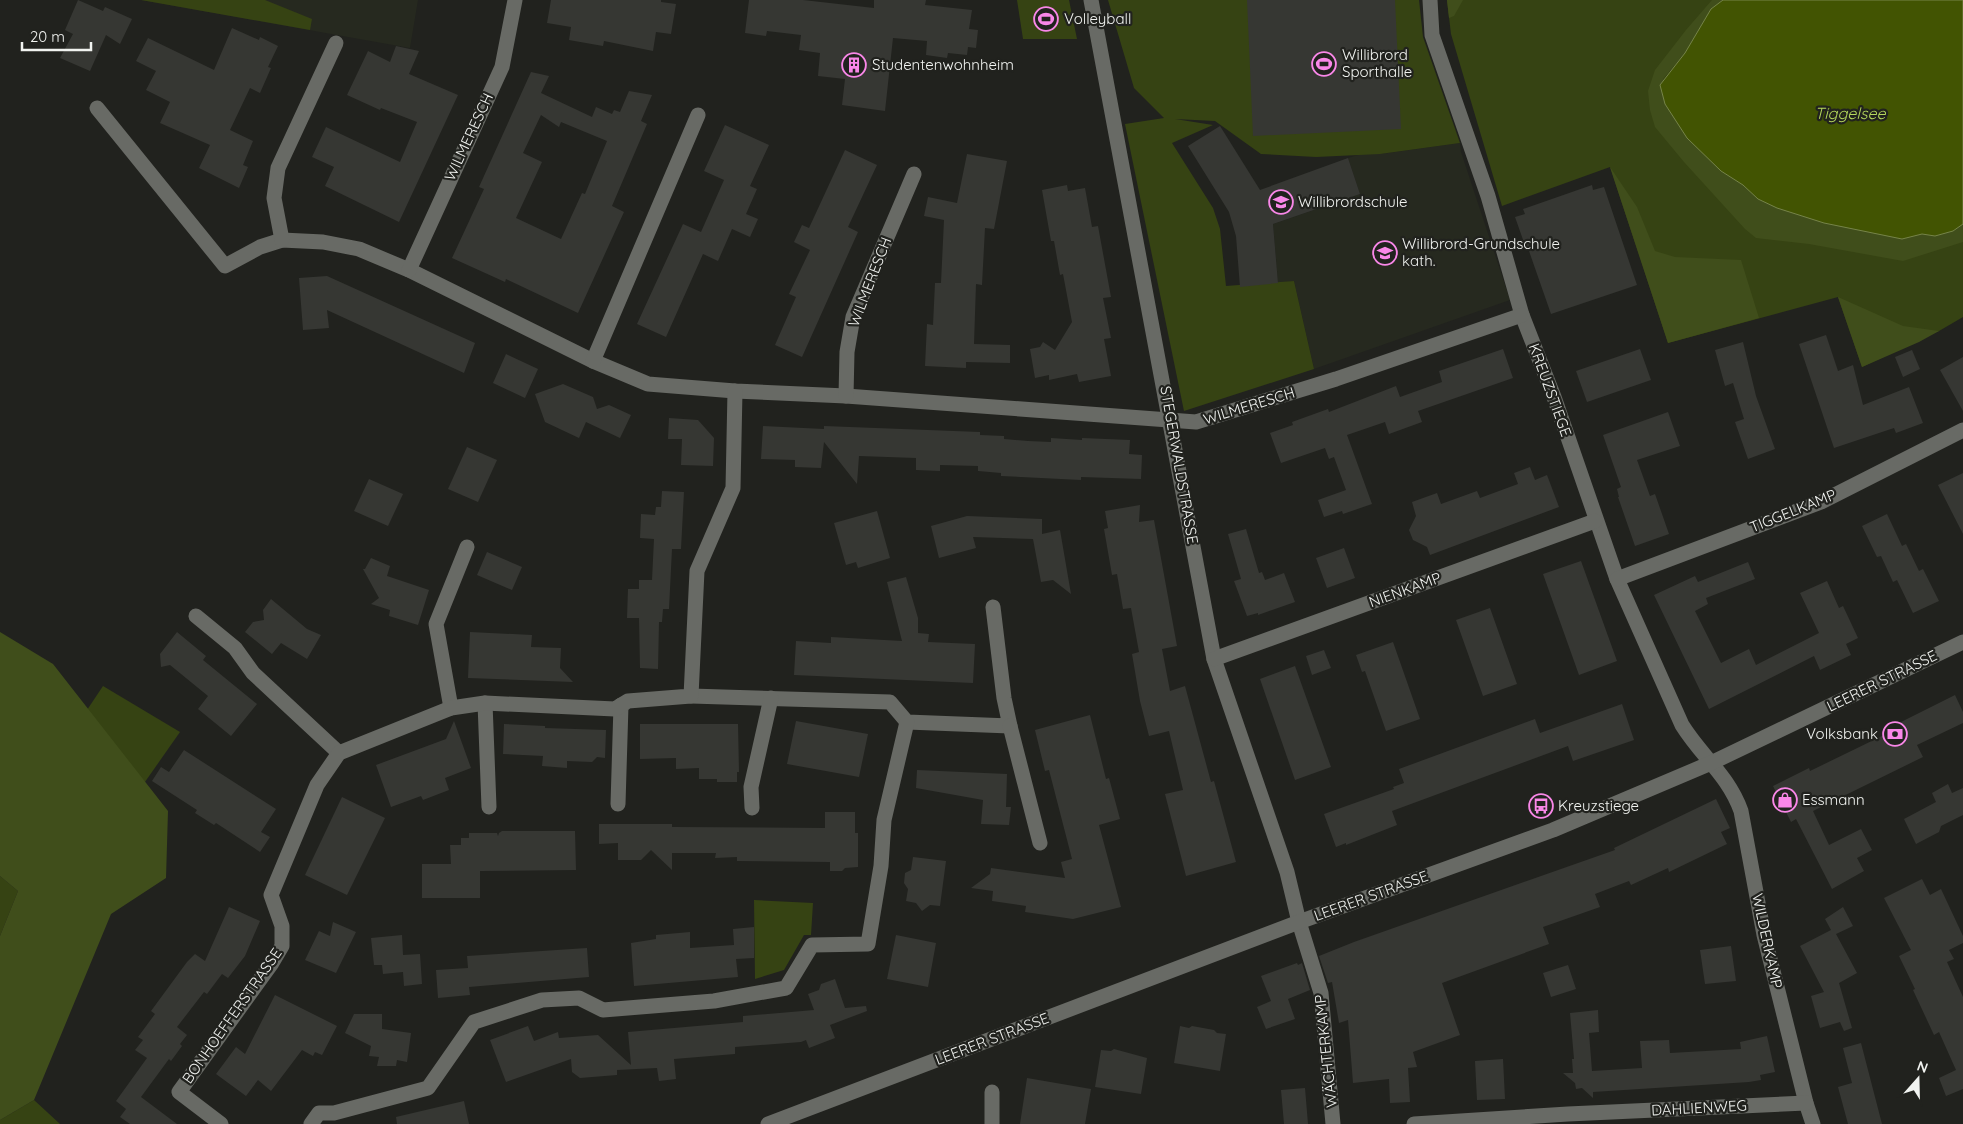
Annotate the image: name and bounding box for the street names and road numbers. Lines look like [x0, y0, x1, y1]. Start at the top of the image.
street label: WILMERESCH [440, 90, 497, 184]
street label: WILMERESCH [844, 234, 895, 329]
street label: KREUZSTIEGE [1525, 341, 1576, 439]
street label: WILMERESCH [1201, 383, 1297, 428]
street label: STEGERWALDSTRASSE [1156, 384, 1203, 545]
street label: TIGGELKAMP [1747, 485, 1839, 536]
street label: NIENKAMP [1366, 568, 1444, 611]
street label: LEERER STRASSE [1824, 646, 1940, 715]
street label: LEERER STRASSE [1311, 866, 1431, 925]
street label: WILDERKAMP [1748, 892, 1787, 990]
street label: BONHOEFFERSTRASSE [178, 944, 286, 1087]
street label: WÄCHTERKAMP [1310, 994, 1341, 1109]
street label: LEERER STRASSE [932, 1008, 1051, 1069]
street label: DAHLIENWEG [1651, 1096, 1747, 1119]

